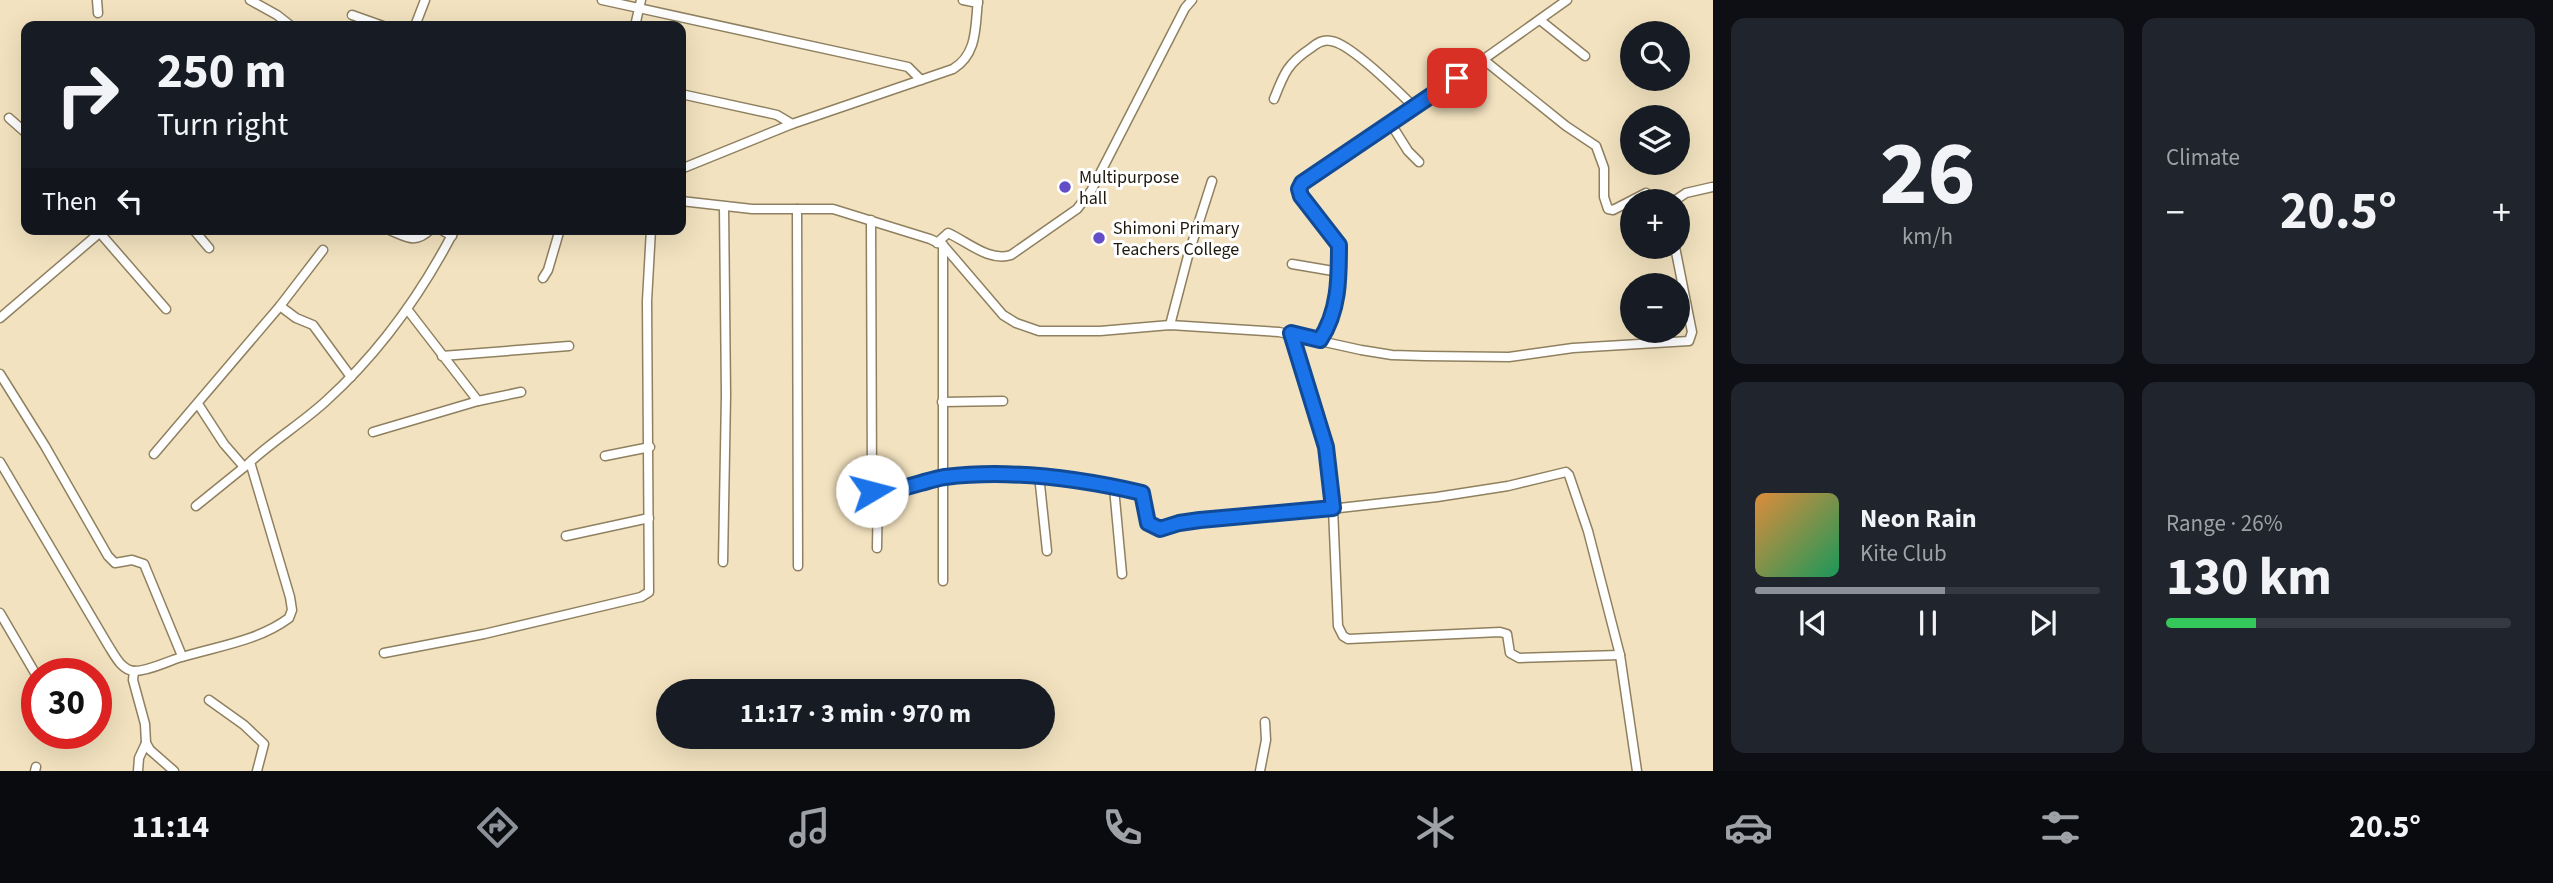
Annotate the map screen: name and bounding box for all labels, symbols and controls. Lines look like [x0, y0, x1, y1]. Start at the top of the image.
map controls [1620, 21, 1690, 343]
button: search [1620, 21, 1690, 91]
text: 250 m [157, 37, 286, 107]
pin [1427, 48, 1487, 108]
icon: right [42, 49, 133, 140]
icon: arrive [1438, 59, 1476, 97]
text: Turn right [157, 102, 288, 148]
button: layers [1620, 105, 1690, 175]
text: 26 [1879, 110, 1976, 239]
text: Climate [2166, 141, 2240, 174]
place label: Multipurpose hall [1079, 165, 1179, 211]
text: 20.5° [2280, 175, 2397, 249]
marker: Multipurpose hall [1057, 179, 1073, 195]
icon: left [111, 182, 149, 220]
text: Then [42, 183, 97, 220]
text: − [2166, 186, 2185, 240]
text: + [2492, 186, 2511, 240]
button: + [1620, 189, 1690, 259]
place label: Shimoni Primary Teachers College [1113, 216, 1240, 262]
text: km/h [1902, 220, 1953, 253]
marker: Shimoni Primary Teachers College [1091, 230, 1107, 246]
button: − [1620, 273, 1690, 343]
position arrow [835, 454, 909, 528]
text: Neon Rain [1860, 500, 1977, 537]
text: Range · 26% [2166, 507, 2283, 540]
text: Kite Club [1860, 537, 1947, 570]
text: 130 km [2166, 541, 2332, 615]
icon: previous [1794, 604, 1832, 642]
icon: pause [1909, 604, 1947, 642]
icon: next [2024, 604, 2062, 642]
speed limit sign: 30 [21, 658, 112, 749]
text: 11:17 · 3 min · 970 m [740, 695, 971, 732]
icon: directions [473, 803, 522, 852]
icon: music [785, 803, 834, 852]
icon: phone [1098, 803, 1147, 852]
icon: climate [1411, 803, 1460, 852]
icon: car [1724, 803, 1773, 852]
icon: filters [2036, 803, 2085, 852]
text: 11:14 [132, 804, 209, 850]
text: 20.5° [2349, 804, 2421, 850]

